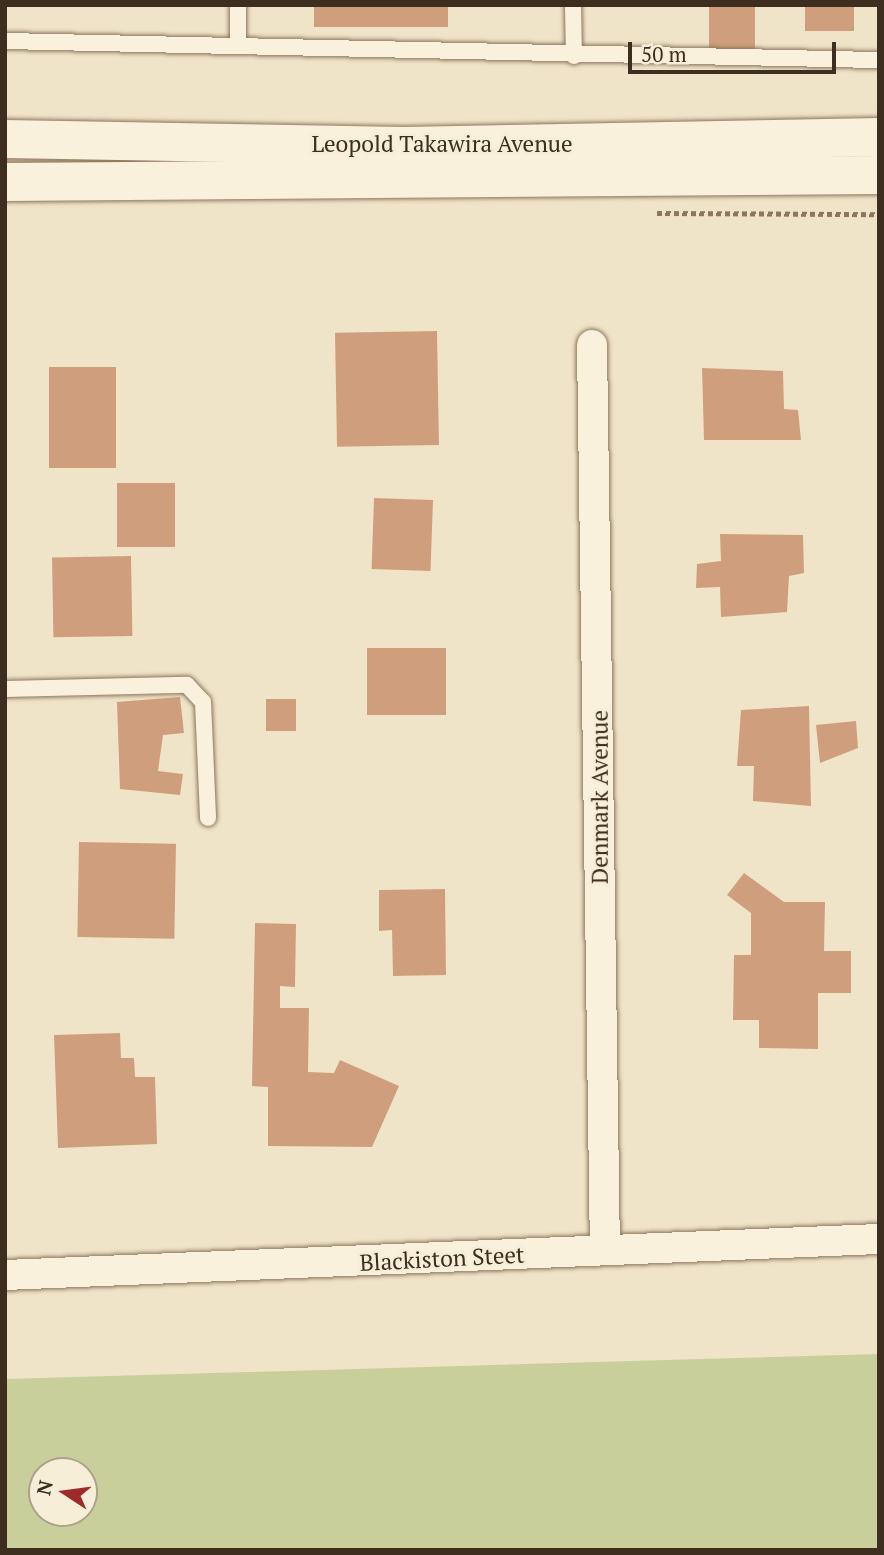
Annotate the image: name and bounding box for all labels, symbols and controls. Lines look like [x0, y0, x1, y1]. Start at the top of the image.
scale bar [632, 28, 840, 72]
text: 50 m [641, 40, 687, 68]
street label: Leopold Takawira Avenue [311, 130, 573, 158]
street label: Denmark Avenue [586, 710, 614, 884]
street label: Blackiston Steet [359, 1241, 525, 1277]
north arrow [28, 1457, 98, 1527]
text: N [30, 1478, 58, 1497]

